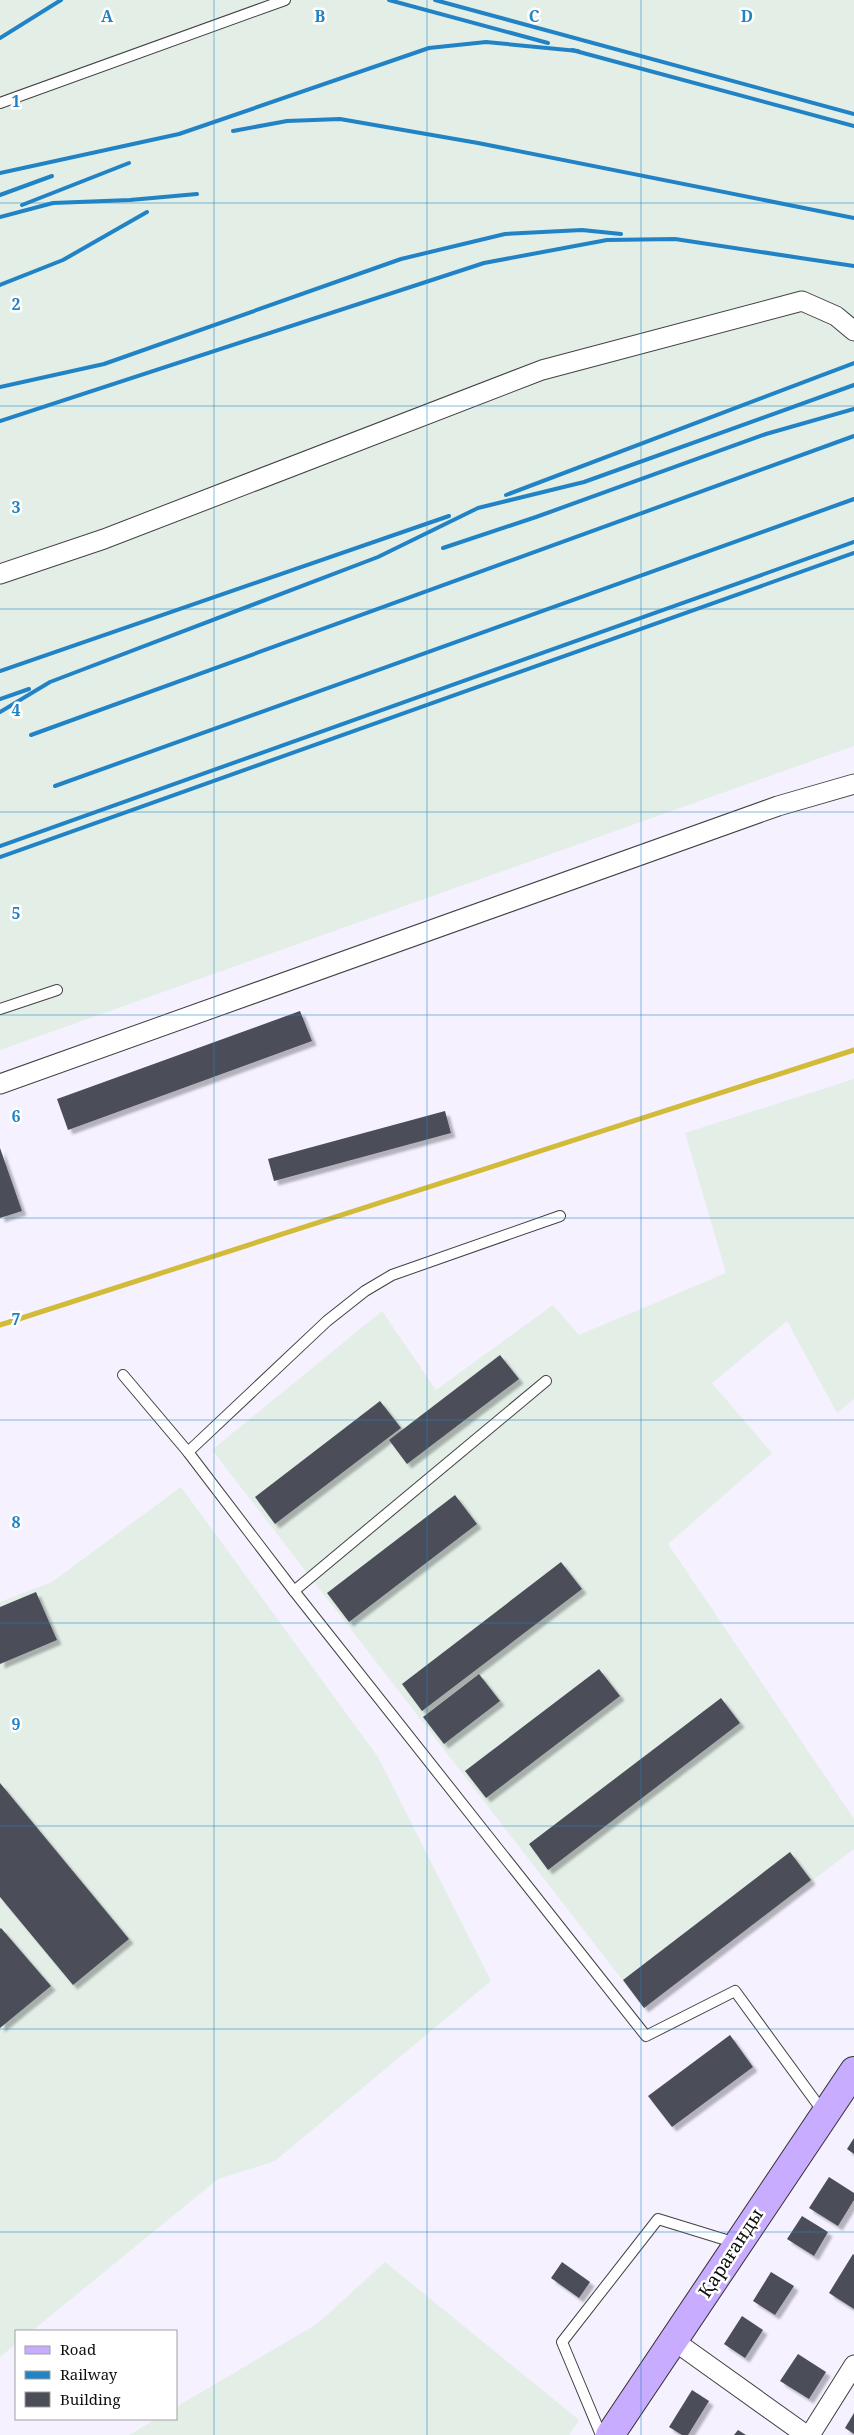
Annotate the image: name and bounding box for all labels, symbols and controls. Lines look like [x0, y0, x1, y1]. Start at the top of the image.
text: A [101, 5, 114, 27]
text: B [315, 5, 326, 27]
text: C [529, 5, 540, 27]
text: D [741, 5, 753, 27]
text: 1 [11, 90, 21, 112]
text: 2 [11, 293, 21, 315]
text: 3 [11, 496, 21, 518]
text: 4 [11, 699, 21, 721]
text: 5 [11, 902, 21, 924]
text: 6 [11, 1105, 21, 1127]
text: 7 [11, 1308, 21, 1330]
text: 8 [11, 1511, 21, 1533]
text: 9 [11, 1713, 21, 1735]
street label: Қарағанды [692, 2203, 768, 2302]
legend [15, 2330, 178, 2420]
text: Road [60, 2339, 96, 2359]
text: Railway [60, 2364, 118, 2384]
text: Building [60, 2389, 121, 2409]

